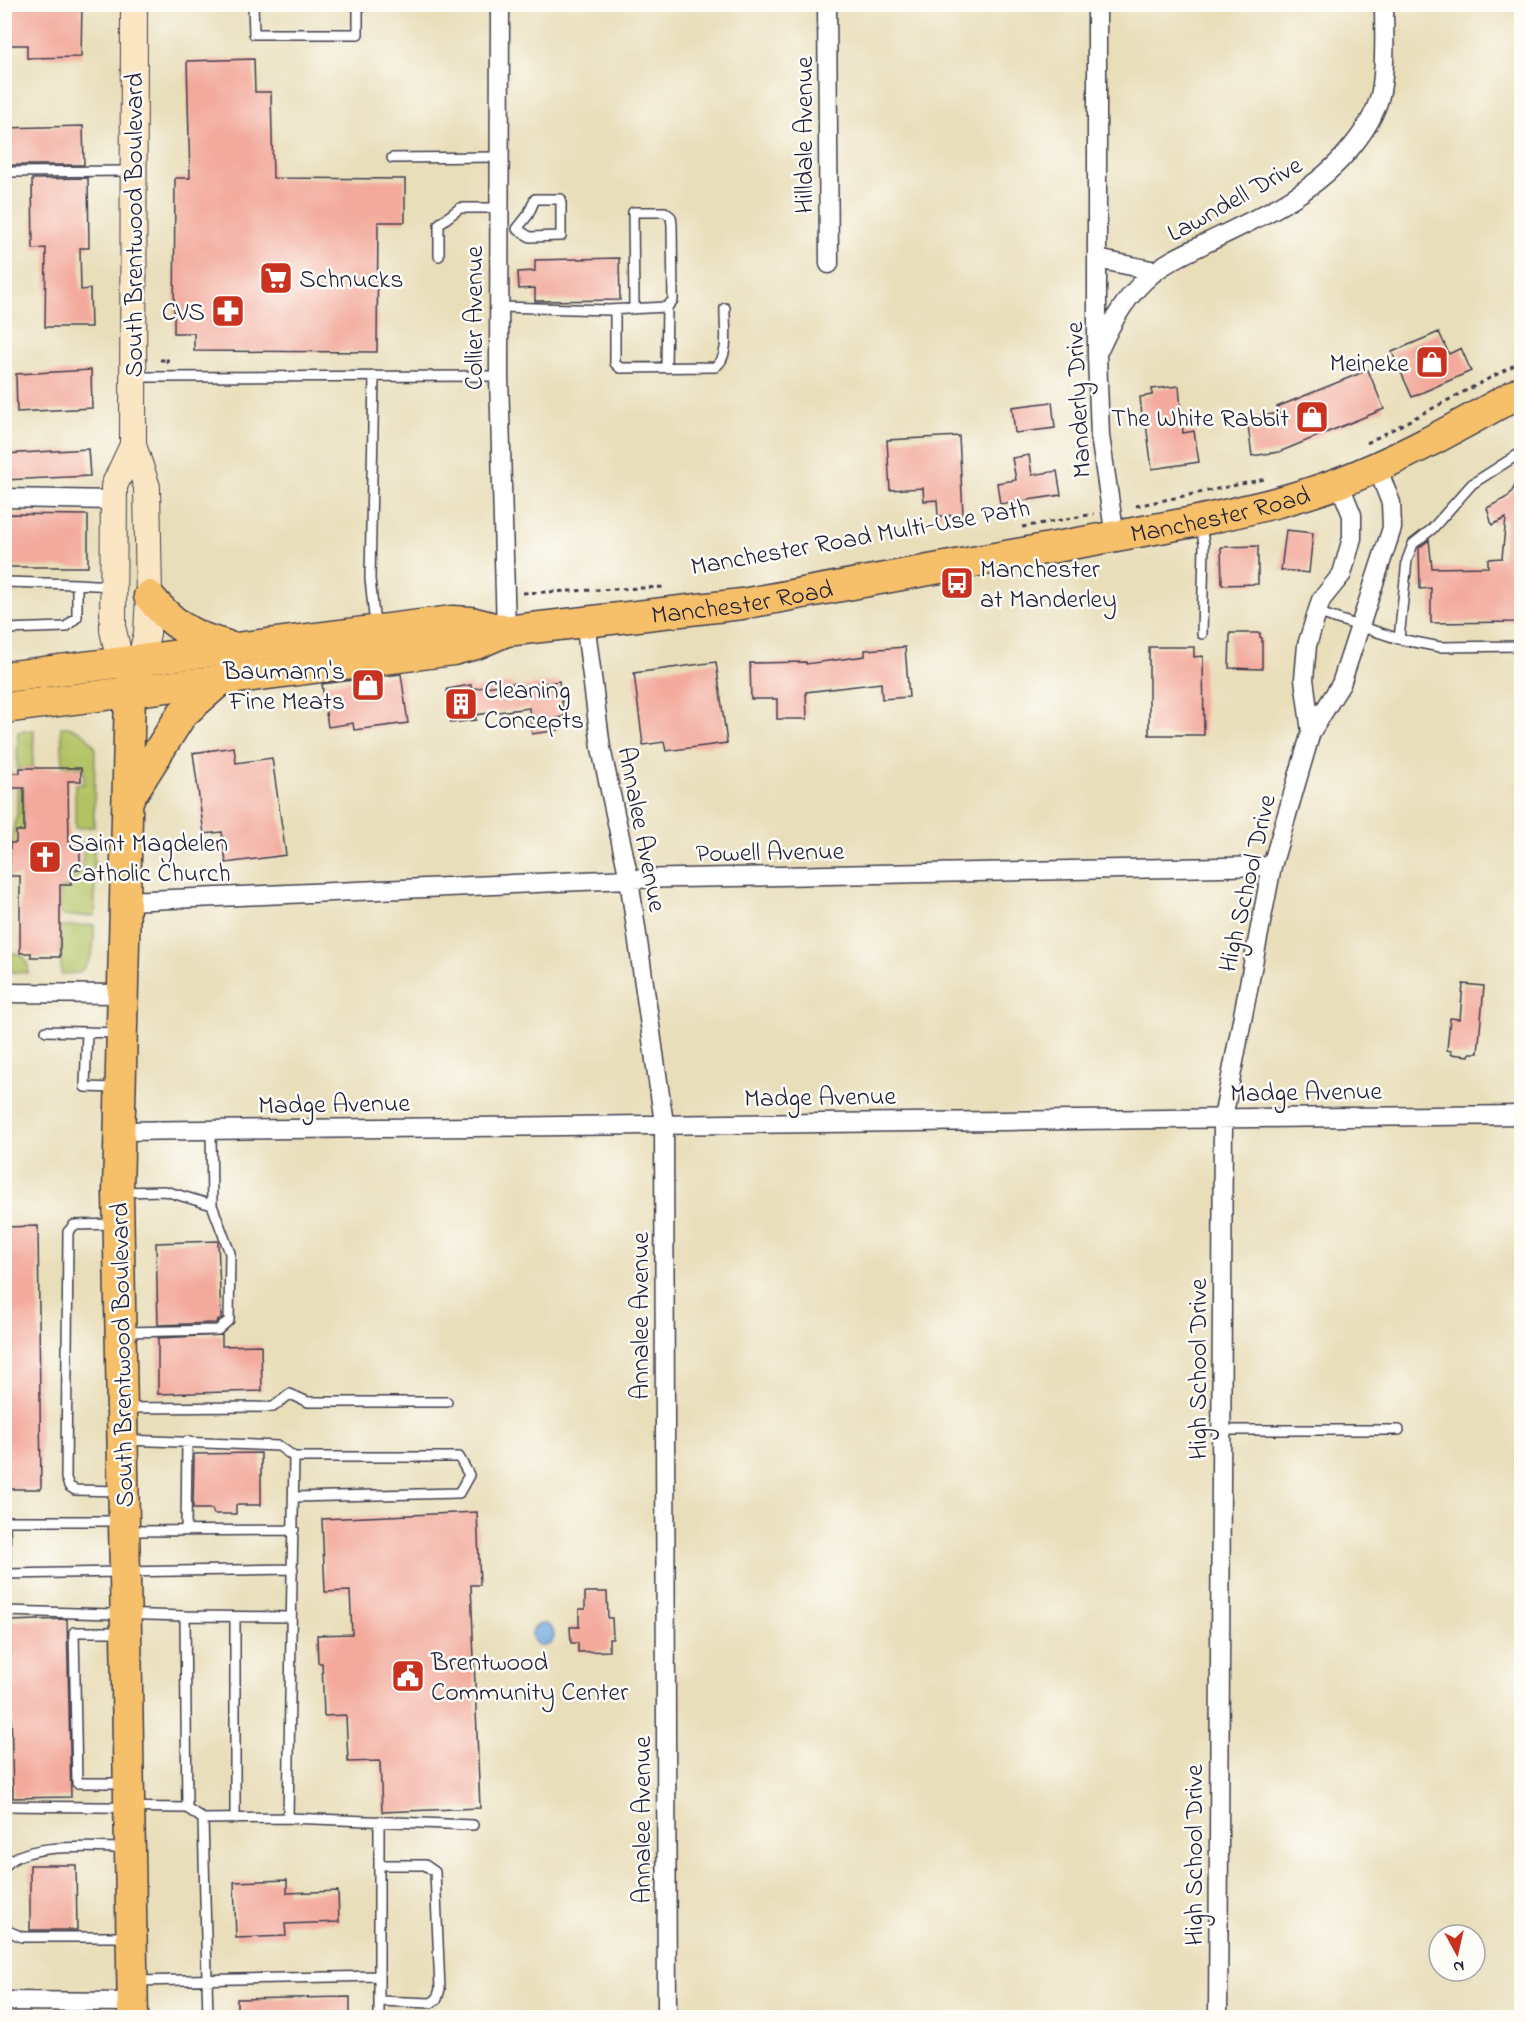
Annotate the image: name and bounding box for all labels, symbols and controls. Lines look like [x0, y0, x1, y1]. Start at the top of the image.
street label: Hilldale Avenue [787, 56, 825, 214]
street label: South Brentwood Boulevard [117, 72, 155, 377]
street label: Lawndell Drive [1161, 148, 1310, 253]
street label: Collier Avenue [457, 245, 495, 390]
supermarket icon: Schnucks [258, 260, 294, 296]
place label: Schnucks [299, 262, 403, 300]
pharmacy icon: CVS [210, 293, 246, 329]
place label: CVS [162, 295, 205, 333]
street label: Manderly Drive [1057, 320, 1103, 479]
shop icon: Meineke [1414, 344, 1450, 380]
place label: Meineke [1329, 346, 1409, 384]
shop icon: The White Rabbit [1294, 399, 1330, 435]
place label: The White Rabbit [1111, 401, 1289, 439]
street label: Manchester Road [1128, 478, 1316, 555]
street label: Manchester Road Multi-Use Path [688, 490, 1033, 588]
place label: Manchester at Manderley [980, 552, 1117, 620]
bus stop icon: Manchester at Manderley [939, 565, 975, 601]
street label: Manchester Road [650, 572, 837, 636]
place label: Baumann's Fine Meats [222, 654, 345, 722]
shop icon: Baumann's Fine Meats [350, 667, 386, 703]
place label: Cleaning Concepts [484, 673, 584, 741]
building icon: Cleaning Concepts [443, 686, 479, 722]
street label: Annalee Avenue [605, 744, 675, 916]
street label: High School Drive [1210, 791, 1288, 976]
place label: Saint Magdelen Catholic Church [68, 826, 231, 894]
street label: Powell Avenue [695, 834, 845, 874]
church icon: Saint Magdelen Catholic Church [27, 839, 63, 875]
street label: Madge Avenue [1230, 1074, 1383, 1114]
street label: Madge Avenue [744, 1079, 897, 1119]
street label: Madge Avenue [258, 1086, 411, 1126]
street label: South Brentwood Boulevard [102, 1202, 146, 1508]
street label: Annalee Avenue [623, 1232, 661, 1400]
street label: High School Drive [1181, 1278, 1219, 1460]
place label: Brentwood Community Center [430, 1645, 629, 1713]
public building icon: Brentwood Community Center [390, 1658, 426, 1694]
street label: Annalee Avenue [625, 1736, 663, 1904]
street label: High School Drive [1177, 1764, 1215, 1946]
north arrow [1427, 1923, 1487, 1983]
text: N [1452, 1953, 1466, 1979]

